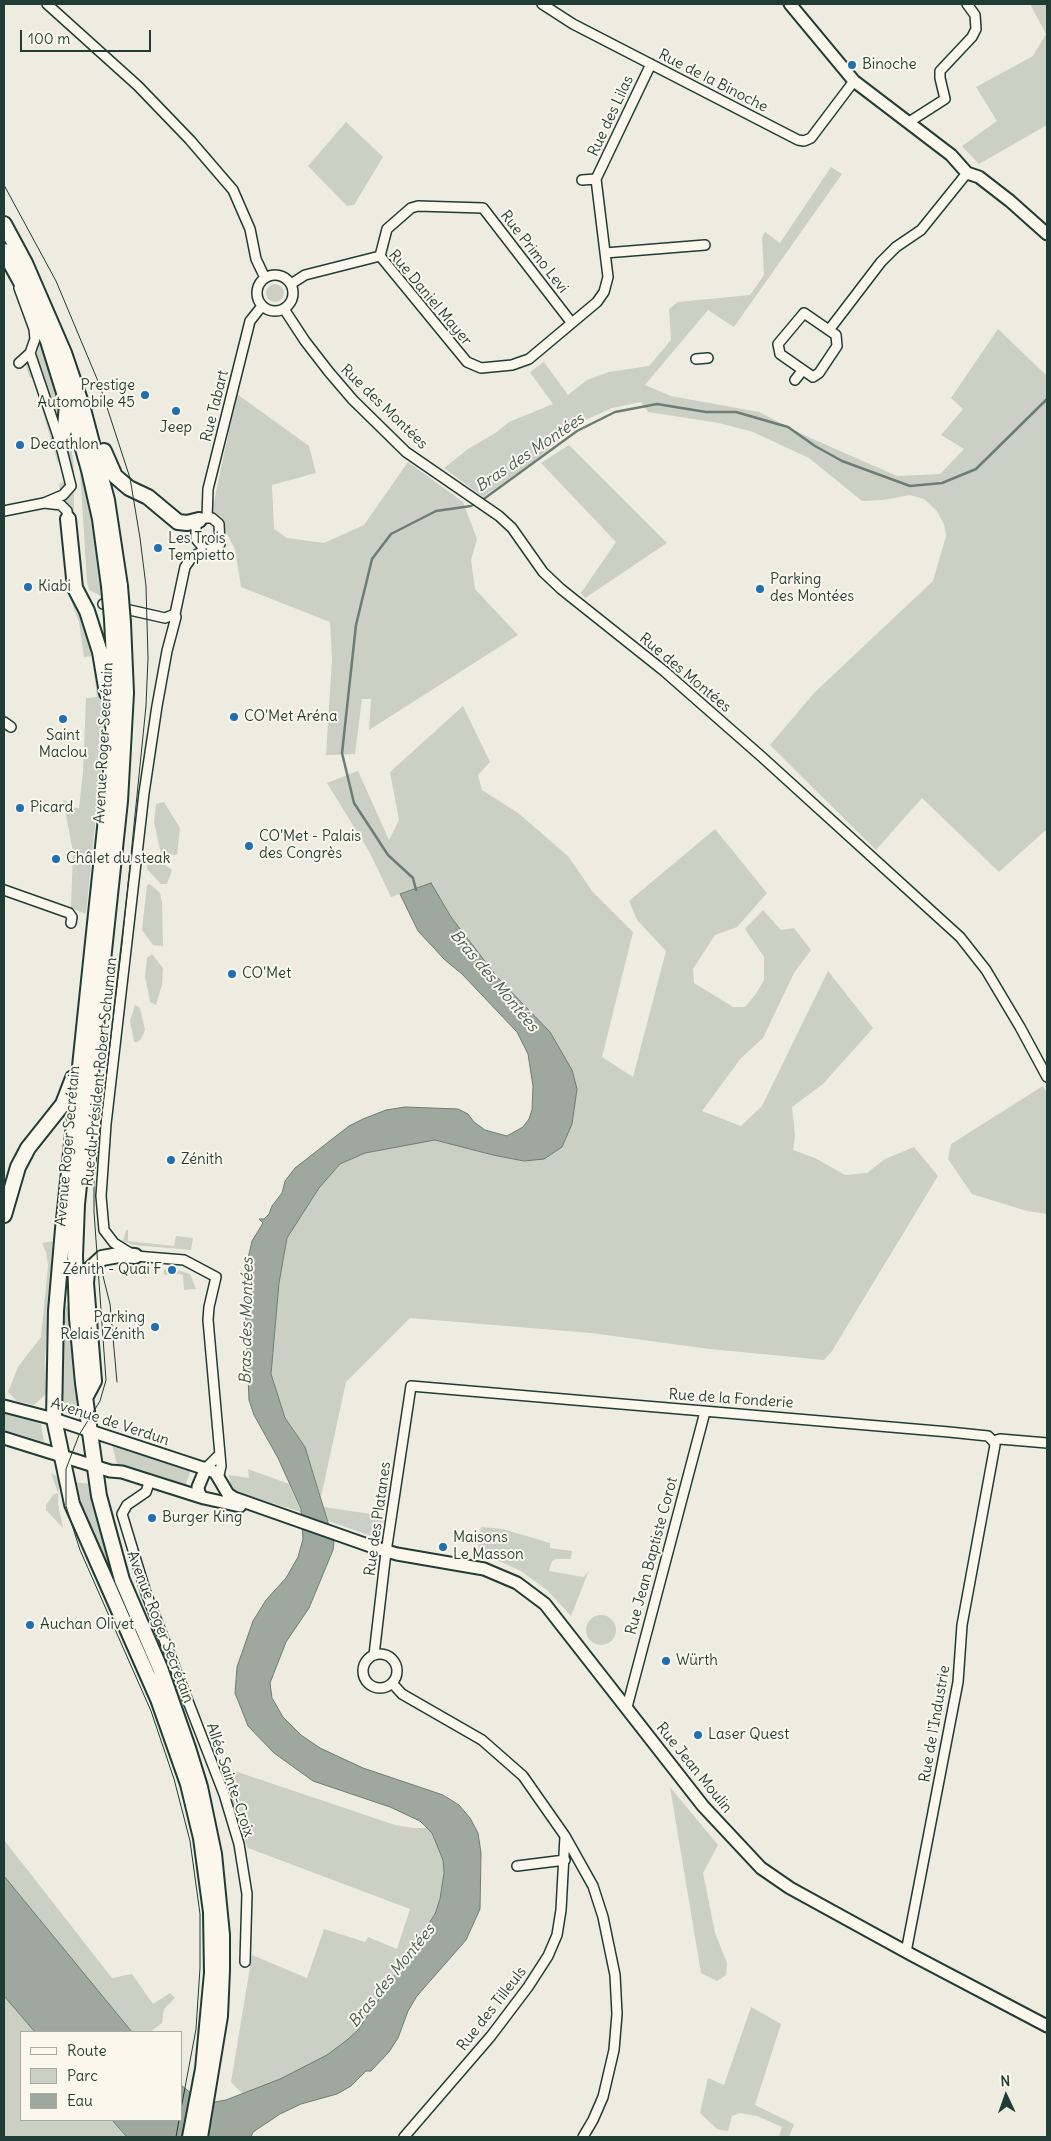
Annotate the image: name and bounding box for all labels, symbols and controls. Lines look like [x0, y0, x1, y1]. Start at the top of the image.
scale bar [22, 20, 154, 52]
text: 100 m [28, 29, 70, 48]
street label: Rue de la Binoche [655, 46, 771, 116]
place label: Binoche [862, 56, 917, 74]
marker: Binoche [846, 59, 858, 71]
street label: Rue des Lilas [584, 73, 638, 159]
street label: Rue Primo Levi [496, 207, 572, 297]
street label: Rue Daniel Mayer [385, 247, 475, 349]
street label: Rue des Montées [337, 361, 431, 453]
street label: Rue Tabart [197, 368, 233, 444]
place label: Prestige Automobile 45 [38, 377, 135, 412]
marker: Prestige Automobile 45 [139, 389, 151, 401]
marker: Jeep [170, 405, 182, 417]
water label: Bras des Montées [472, 410, 588, 496]
place label: Jeep [160, 419, 192, 437]
place label: Decathlon [30, 436, 99, 454]
marker: Decathlon [14, 439, 26, 451]
place label: Les Trois Tempietto [168, 530, 235, 565]
marker: Les Trois Tempietto [152, 542, 164, 554]
place label: Parking des Montées [770, 571, 854, 606]
place label: Kiabi [38, 578, 71, 596]
marker: Kiabi [22, 581, 34, 593]
marker: Parking des Montées [754, 583, 766, 595]
street label: Rue des Montées [636, 629, 734, 717]
street label: Avenue Roger Secrétain [91, 662, 117, 824]
place label: CO'Met Aréna [244, 708, 337, 726]
marker: CO'Met Aréna [228, 711, 240, 723]
marker: Saint Maclou [57, 713, 69, 725]
place label: Saint Maclou [39, 727, 87, 762]
place label: Picard [30, 799, 73, 817]
marker: Picard [14, 802, 26, 814]
place label: CO'Met - Palais des Congrès [259, 828, 361, 863]
marker: CO'Met - Palais des Congrès [243, 840, 255, 852]
place label: Châlet du steak [66, 850, 170, 868]
marker: Châlet du steak [50, 853, 62, 865]
water label: Bras des Montées [446, 926, 542, 1036]
street label: Rue du Président Robert Schuman [79, 956, 121, 1188]
place label: CO'Met [242, 965, 291, 983]
marker: CO'Met [226, 968, 238, 980]
street label: Avenue Roger Secrétain [52, 1065, 84, 1227]
place label: Zénith [181, 1151, 223, 1169]
marker: Zénith [165, 1154, 177, 1166]
water label: Bras des Montées [236, 1257, 258, 1385]
place label: Zénith - Quai F [63, 1261, 162, 1279]
marker: Zénith - Quai F [166, 1264, 178, 1276]
place label: Parking Relais Zénith [60, 1309, 145, 1344]
marker: Parking Relais Zénith [149, 1321, 161, 1333]
street label: Rue de la Fonderie [668, 1386, 794, 1412]
street label: Avenue de Verdun [49, 1394, 171, 1450]
street label: Rue des Platanes [361, 1461, 395, 1577]
street label: Rue Jean Baptiste Corot [622, 1475, 682, 1637]
place label: Burger King [162, 1509, 242, 1527]
marker: Burger King [146, 1512, 158, 1524]
place label: Maisons Le Masson [453, 1529, 524, 1564]
marker: Maisons Le Masson [437, 1541, 449, 1553]
street label: Avenue Roger Secrétain [123, 1548, 197, 1706]
place label: Auchan Olivet [40, 1616, 134, 1634]
marker: Auchan Olivet [24, 1619, 36, 1631]
place label: Würth [676, 1652, 718, 1670]
marker: Würth [660, 1655, 672, 1667]
street label: Rue de l'Industrie [916, 1664, 954, 1784]
street label: Rue Jean Moulin [652, 1719, 736, 1817]
street label: Allée Sainte-Croix [202, 1721, 258, 1839]
place label: Laser Quest [708, 1726, 789, 1744]
marker: Laser Quest [692, 1729, 704, 1741]
water label: Bras des Montées [345, 1921, 439, 2031]
street label: Rue des Tilleuls [454, 1963, 530, 2055]
legend [20, 2031, 182, 2121]
text: Route [67, 2041, 107, 2060]
text: Parc [67, 2066, 98, 2085]
north arrow [981, 2071, 1031, 2121]
text: N [1000, 2072, 1011, 2090]
text: Eau [67, 2091, 93, 2110]

